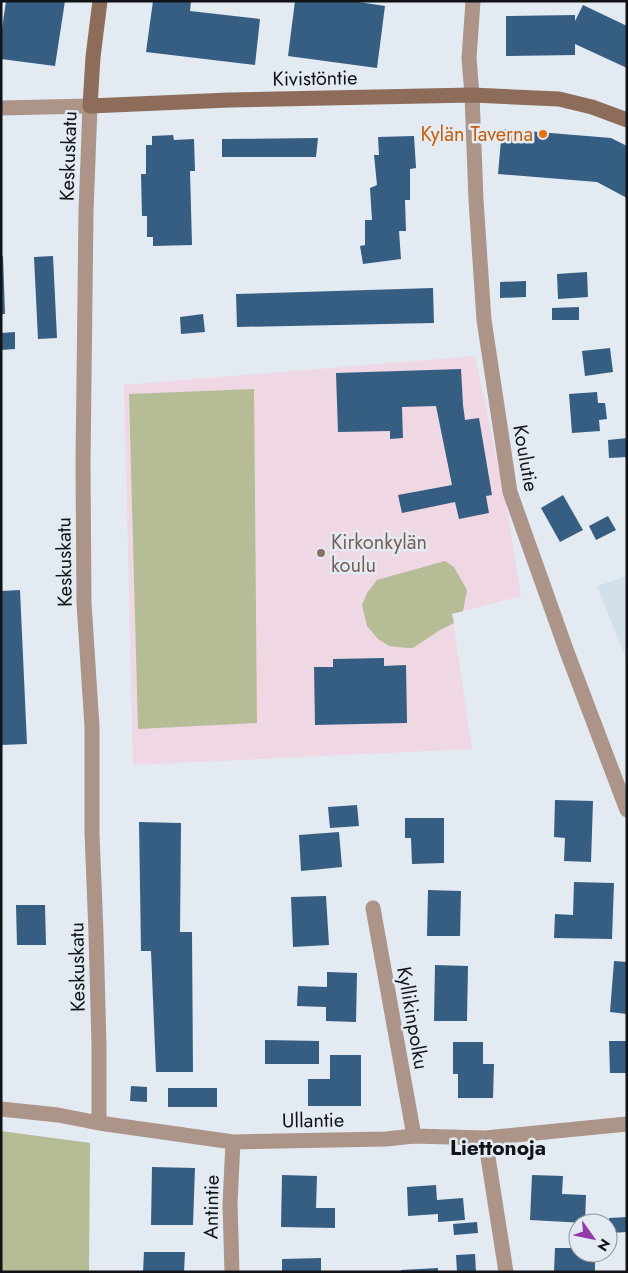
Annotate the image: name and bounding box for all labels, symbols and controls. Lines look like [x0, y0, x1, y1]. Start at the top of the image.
street label: Kivistöntie [272, 63, 358, 94]
street label: Keskuskatu [52, 111, 85, 201]
place label: Kylän Taverna [421, 120, 533, 149]
marker: Kylän Taverna [537, 128, 549, 140]
street label: Koulutie [505, 422, 546, 494]
street label: Keskuskatu [49, 517, 80, 607]
place label: Kirkonkylän koulu [331, 528, 427, 580]
marker: Kirkonkylän koulu [315, 547, 327, 559]
street label: Keskuskatu [62, 922, 93, 1012]
street label: Kyllikinpolku [389, 964, 436, 1072]
street label: Ullantie [282, 1105, 344, 1136]
district label: Liettonoja [450, 1133, 546, 1163]
street label: Antintie [196, 1175, 227, 1240]
north arrow [568, 1213, 618, 1263]
text: N [592, 1235, 615, 1255]

